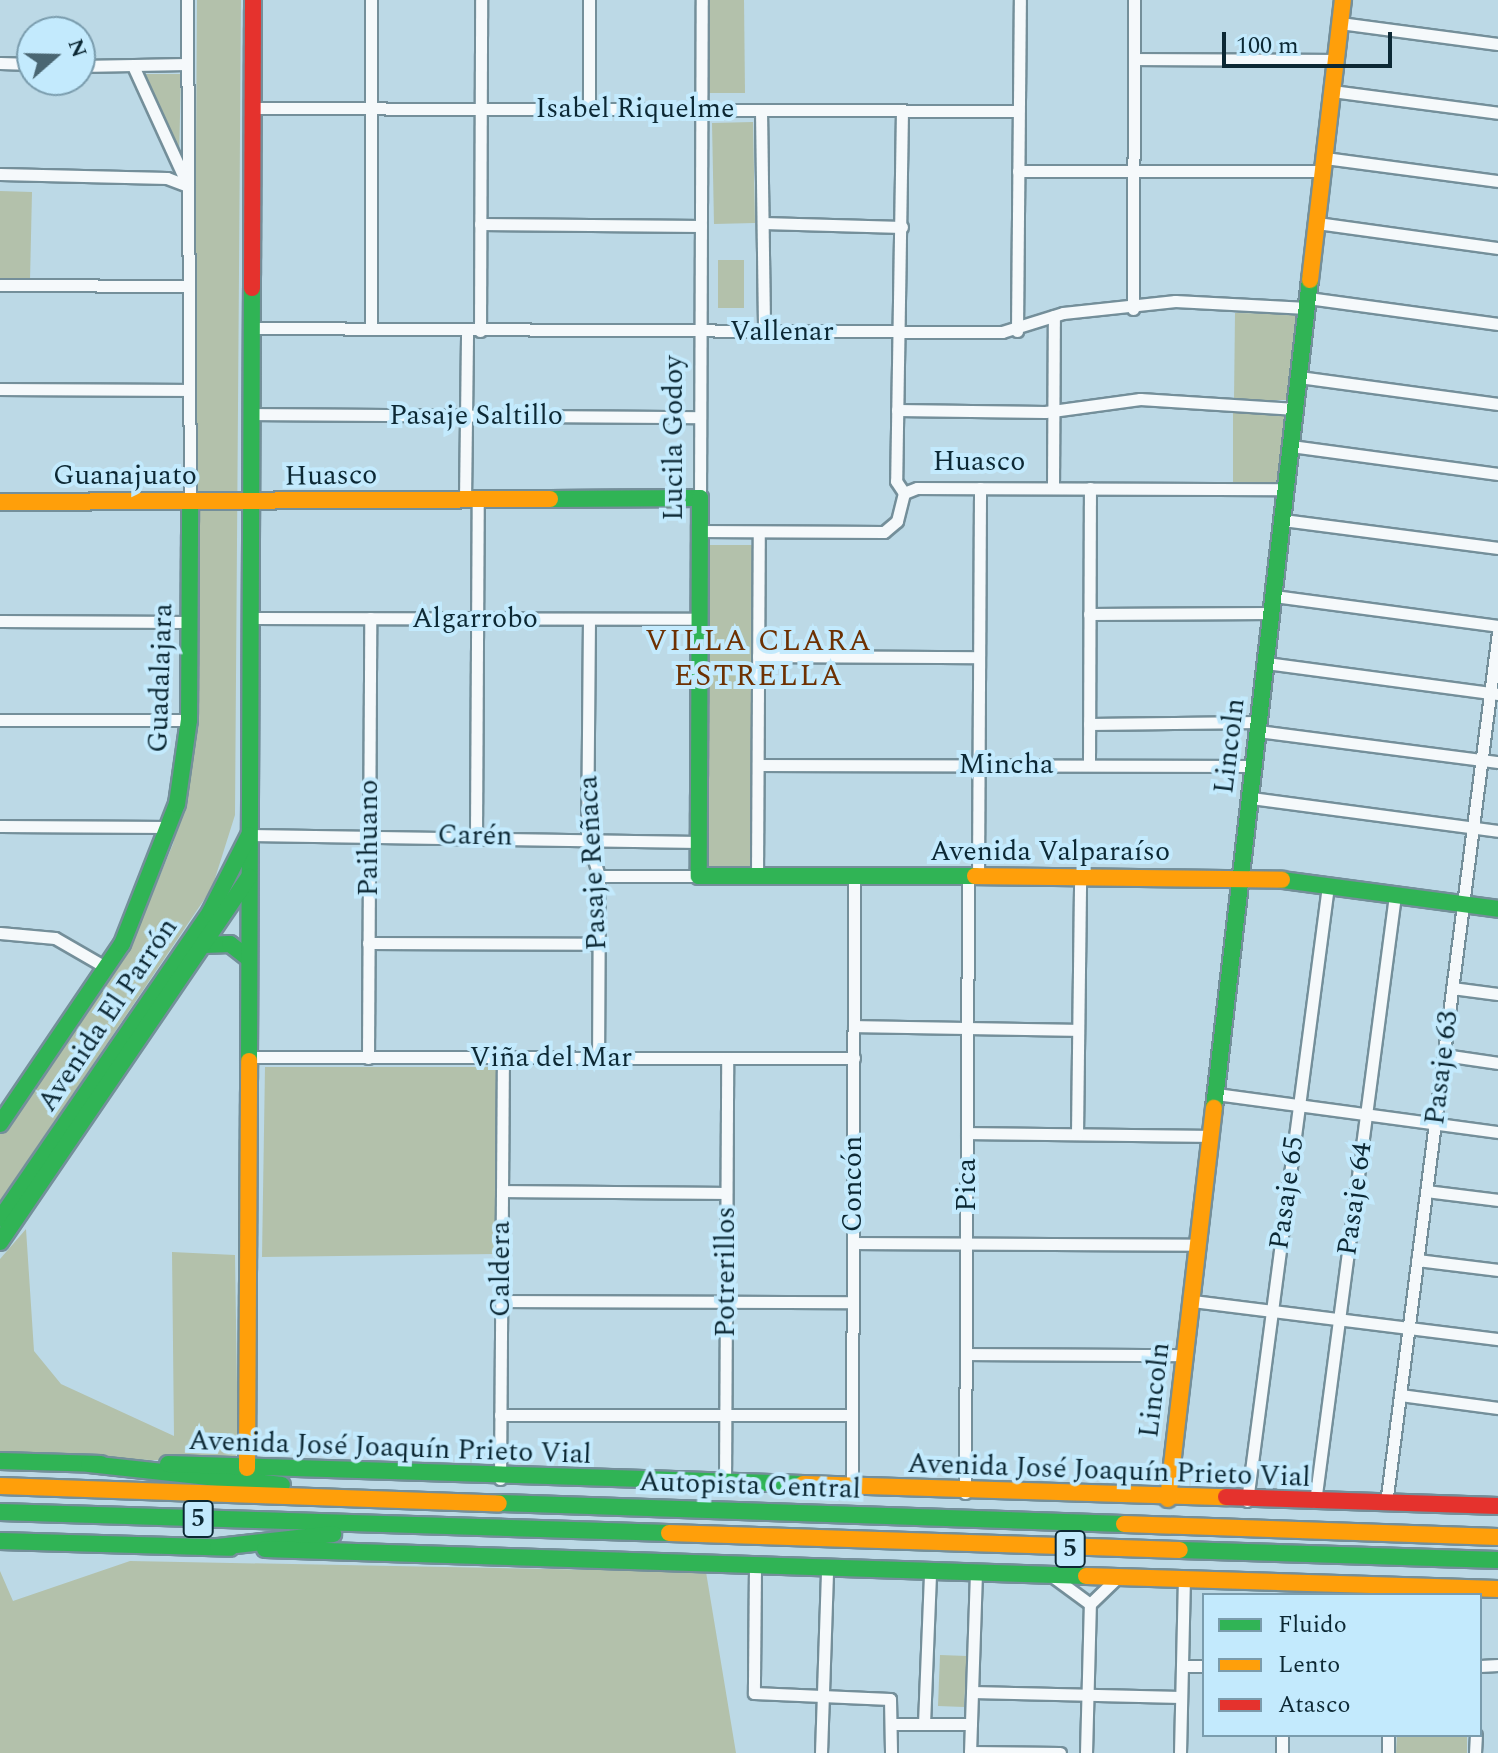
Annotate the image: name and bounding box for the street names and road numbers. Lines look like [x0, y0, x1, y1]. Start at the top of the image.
street label: Isabel Riquelme [535, 92, 735, 126]
street label: Vallenar [730, 315, 834, 349]
street label: Lucila Godoy [657, 355, 691, 521]
street label: Pasaje Saltillo [389, 399, 563, 433]
street label: Huasco [933, 445, 1025, 479]
street label: Huasco [284, 458, 378, 494]
street label: Guanajuato [53, 459, 197, 493]
street label: Algarrobo [412, 602, 538, 636]
street label: Guadalajara [142, 603, 180, 753]
street label: Lincoln [1207, 696, 1253, 796]
street label: Mincha [958, 748, 1054, 782]
street label: Pasaje Reñaca [572, 775, 614, 951]
street label: Paihuano [352, 780, 386, 896]
street label: Carén [437, 819, 513, 853]
street label: Avenida Valparaíso [930, 835, 1170, 869]
street label: Avenida El Parrón [31, 912, 185, 1118]
street label: Pasaje 63 [1418, 1009, 1466, 1127]
street label: Viña del Mar [470, 1041, 632, 1075]
street label: Pasaje 65 [1262, 1134, 1312, 1252]
street label: Concón [836, 1136, 870, 1232]
street label: Pasaje 64 [1330, 1140, 1380, 1258]
street label: Pica [950, 1158, 984, 1212]
street label: Potrerillos [709, 1207, 743, 1337]
street label: Caldera [484, 1221, 518, 1317]
street label: Lincoln [1132, 1340, 1178, 1440]
street label: Avenida José Joaquín Prieto Vial [188, 1424, 592, 1472]
street label: Avenida José Joaquín Prieto Vial [907, 1447, 1311, 1495]
street label: Autopista Central [639, 1465, 861, 1507]
road number: 5 [182, 1497, 214, 1541]
road number: 5 [1054, 1527, 1086, 1571]

